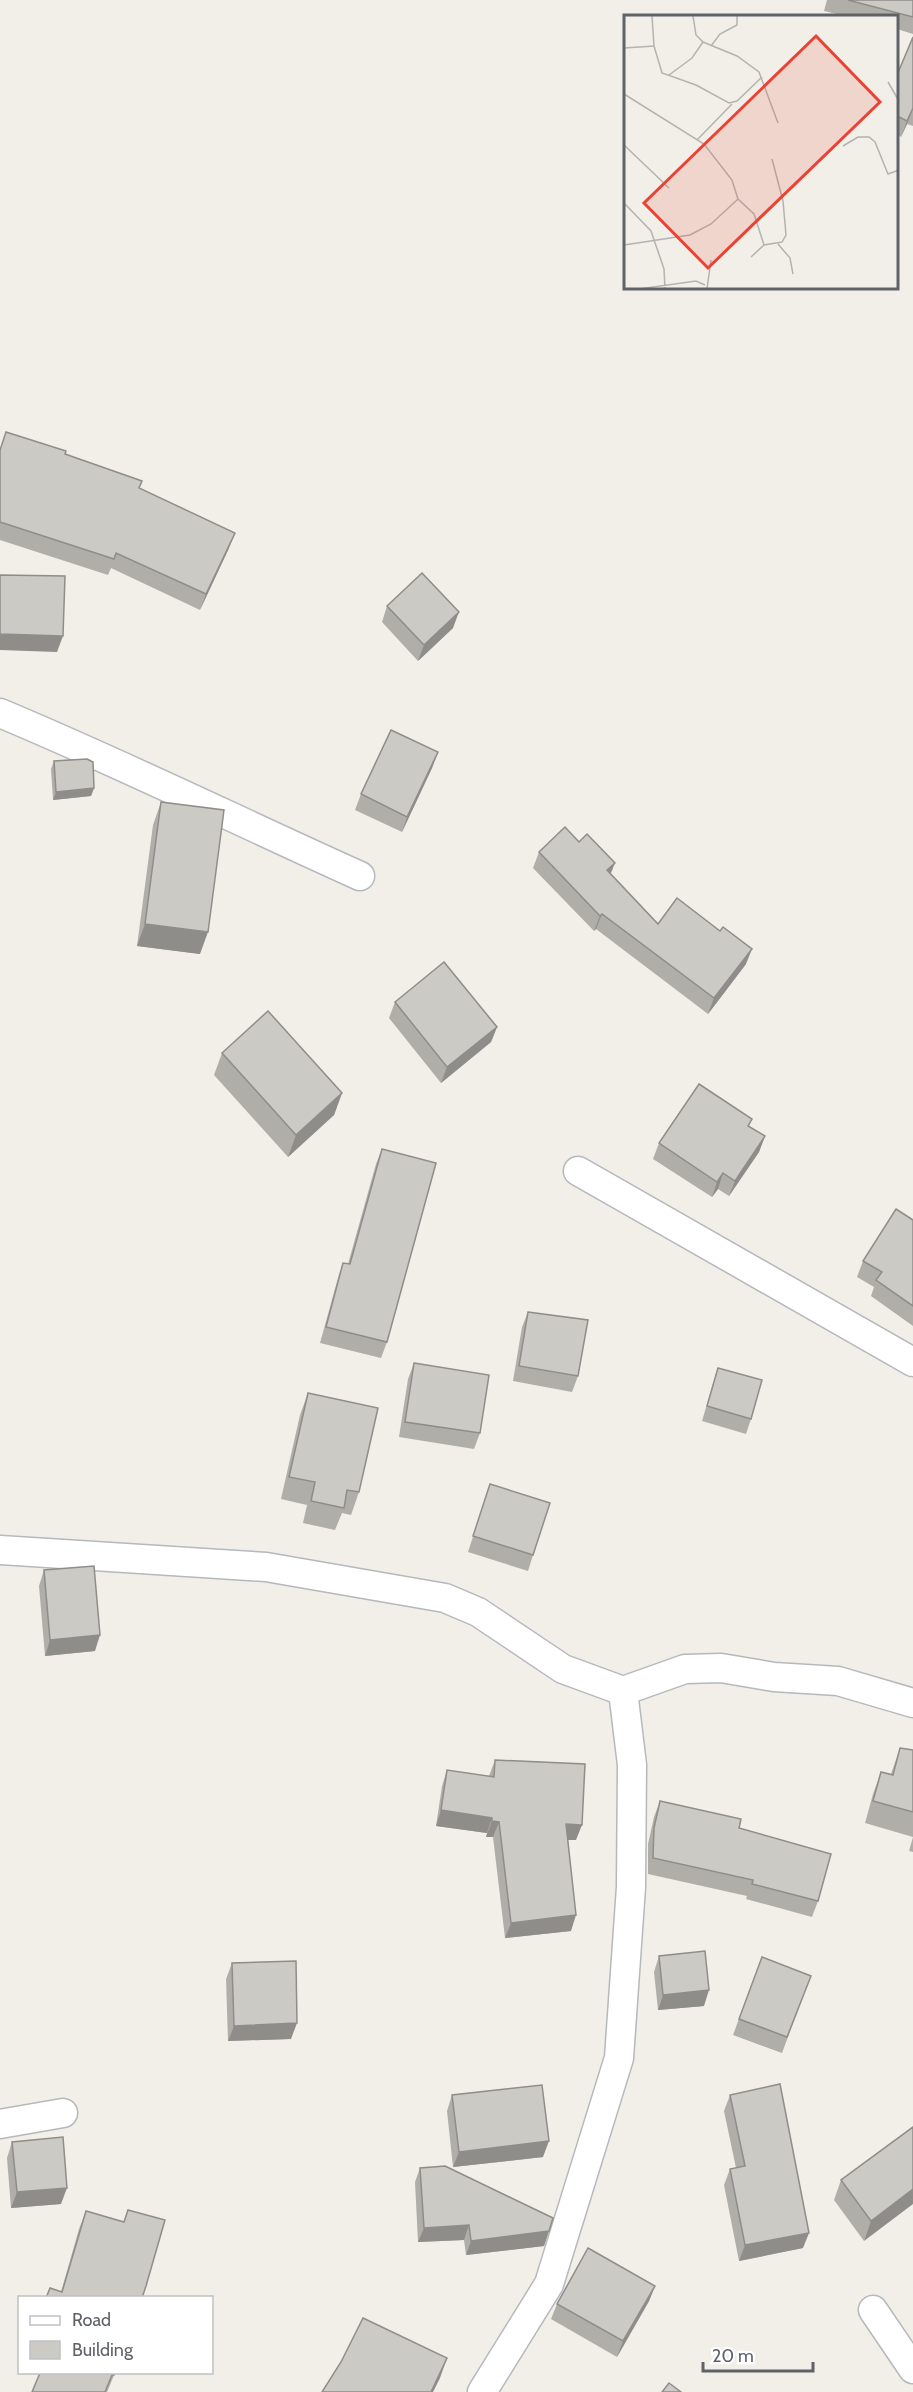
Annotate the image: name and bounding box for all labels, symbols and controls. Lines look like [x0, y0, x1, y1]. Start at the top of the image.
inset map [624, 15, 898, 290]
legend [18, 2296, 213, 2374]
text: Road [72, 2309, 111, 2331]
scale bar [703, 2335, 812, 2373]
text: Building [72, 2339, 134, 2361]
text: 20 m [712, 2345, 754, 2367]

